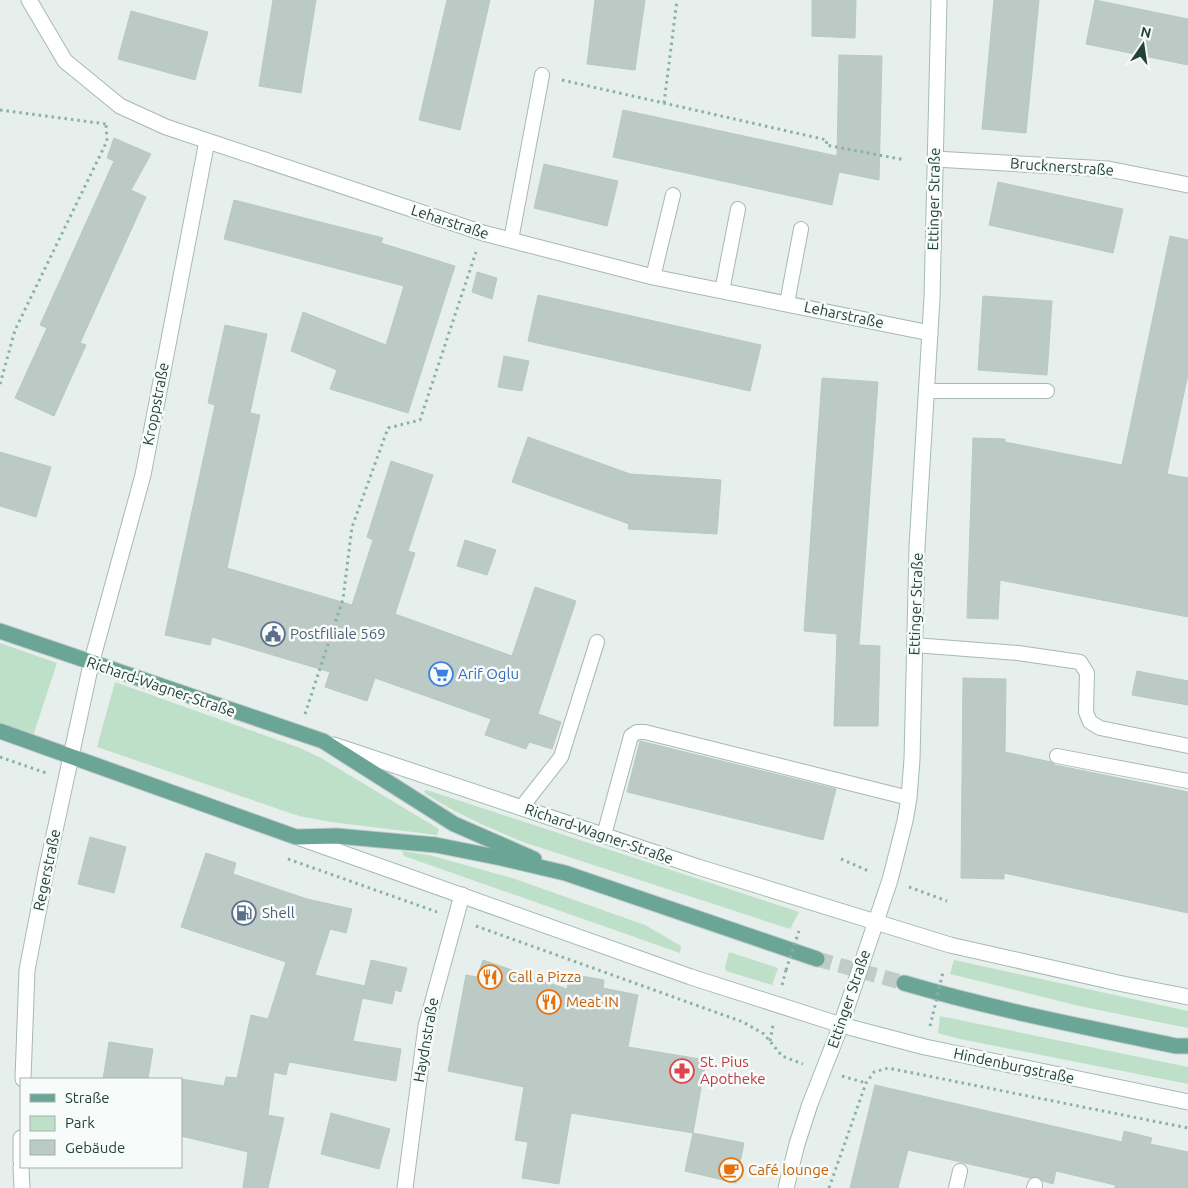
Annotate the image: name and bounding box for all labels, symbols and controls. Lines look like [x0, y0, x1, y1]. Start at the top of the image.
north arrow [1118, 20, 1168, 70]
text: N [1139, 23, 1153, 41]
street label: Ettinger Straße [924, 147, 943, 251]
street label: Brucknerstraße [1010, 154, 1114, 179]
street label: Leharstraße [409, 201, 491, 242]
street label: Leharstraße [803, 298, 885, 331]
street label: Kroppstraße [139, 361, 172, 447]
street label: Ettinger Straße [905, 552, 926, 656]
public building icon: Postfiliale 569 [260, 621, 286, 647]
place label: Postfiliale 569 [290, 625, 386, 642]
street label: Richard-Wagner-Straße [85, 653, 238, 720]
supermarket icon: Arif Oglu [428, 661, 454, 687]
place label: Arif Oglu [458, 665, 519, 682]
street label: Richard-Wagner-Straße [523, 800, 676, 867]
street label: Regerstraße [30, 827, 63, 912]
fuel station icon: Shell [231, 900, 257, 926]
place label: Shell [262, 904, 295, 921]
street label: Ettinger Straße [824, 947, 873, 1050]
restaurant icon: Call a Pizza [477, 964, 503, 990]
place label: Call a Pizza [508, 968, 581, 985]
restaurant icon: Meat IN [536, 989, 562, 1015]
place label: Meat IN [566, 993, 619, 1010]
street label: Haydnstraße [410, 996, 441, 1084]
street label: Hindenburgstraße [952, 1044, 1076, 1087]
place label: St. Pius Apotheke [700, 1053, 766, 1087]
pharmacy icon: St. Pius Apotheke [669, 1058, 695, 1084]
legend [20, 1078, 182, 1168]
text: Straße [65, 1089, 109, 1106]
text: Park [65, 1114, 95, 1131]
text: Gebäude [65, 1139, 125, 1156]
cafe icon: Café lounge [718, 1157, 744, 1183]
place label: Café lounge [748, 1161, 829, 1178]

